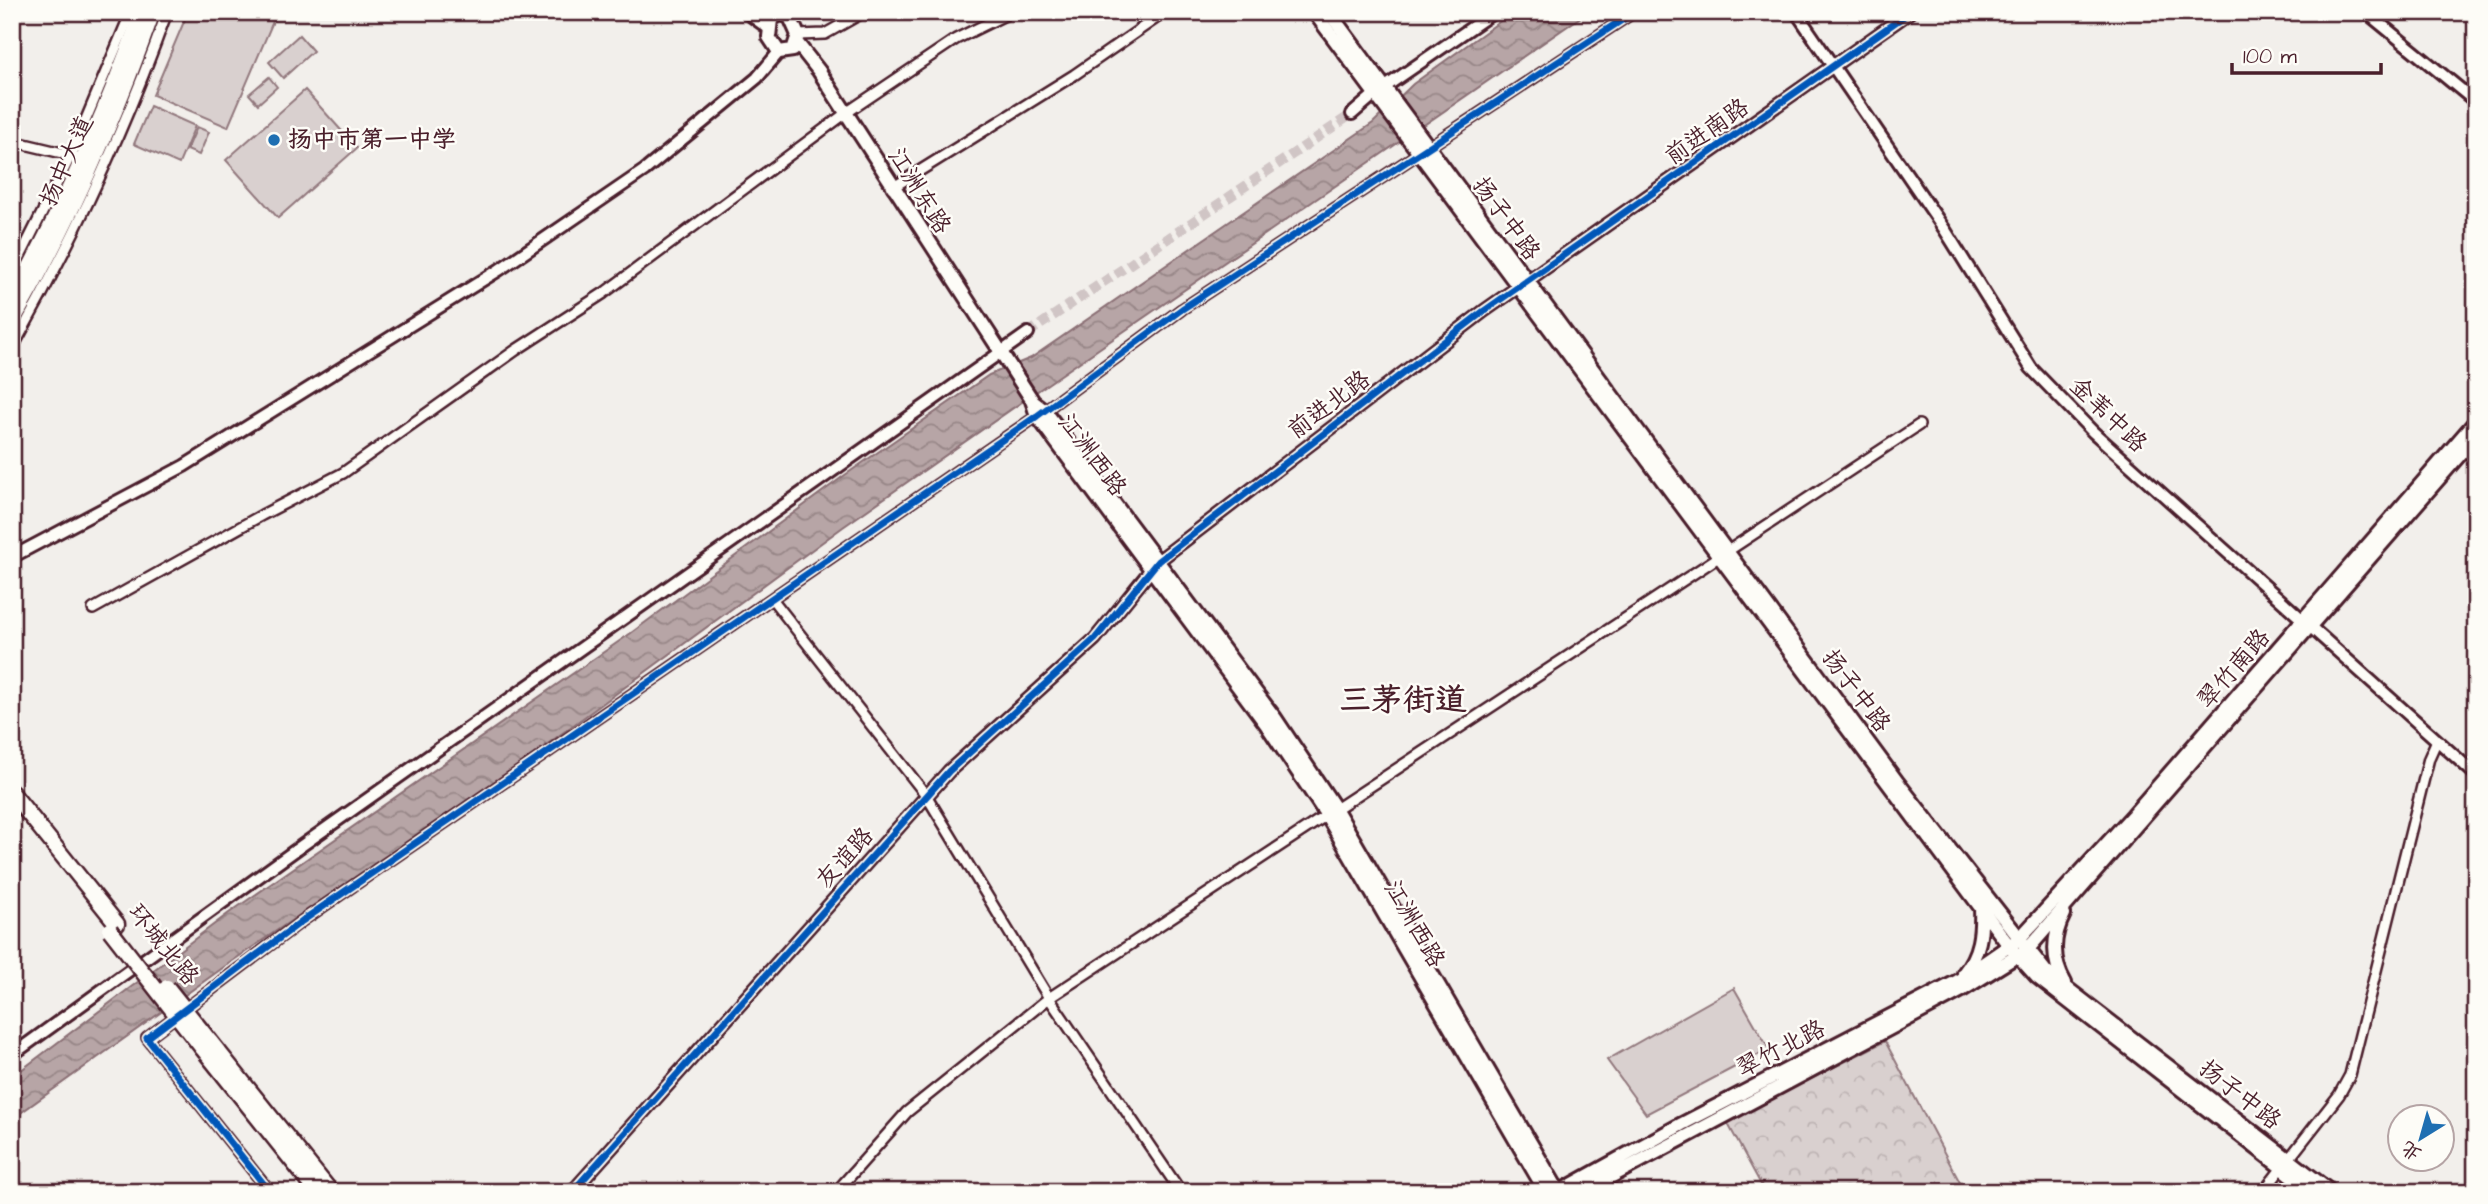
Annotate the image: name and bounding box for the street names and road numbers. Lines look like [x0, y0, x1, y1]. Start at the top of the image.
street label: 前进南路 [1658, 91, 1756, 173]
street label: 扬中大道 [32, 110, 102, 212]
street label: 江洲东路 [879, 141, 959, 241]
street label: 扬子中路 [1464, 170, 1548, 268]
street label: 前进北路 [1280, 363, 1378, 447]
street label: 金苇中路 [2062, 369, 2154, 461]
street label: 江洲西路 [1050, 406, 1134, 504]
street label: 翠竹南路 [2190, 622, 2278, 716]
street label: 扬子中路 [1814, 642, 1898, 740]
street label: 友谊路 [808, 820, 882, 896]
street label: 江洲西路 [1375, 874, 1453, 974]
street label: 环城北路 [120, 897, 206, 993]
street label: 翠竹北路 [1731, 1012, 1831, 1086]
street label: 扬子中路 [2192, 1052, 2288, 1138]

